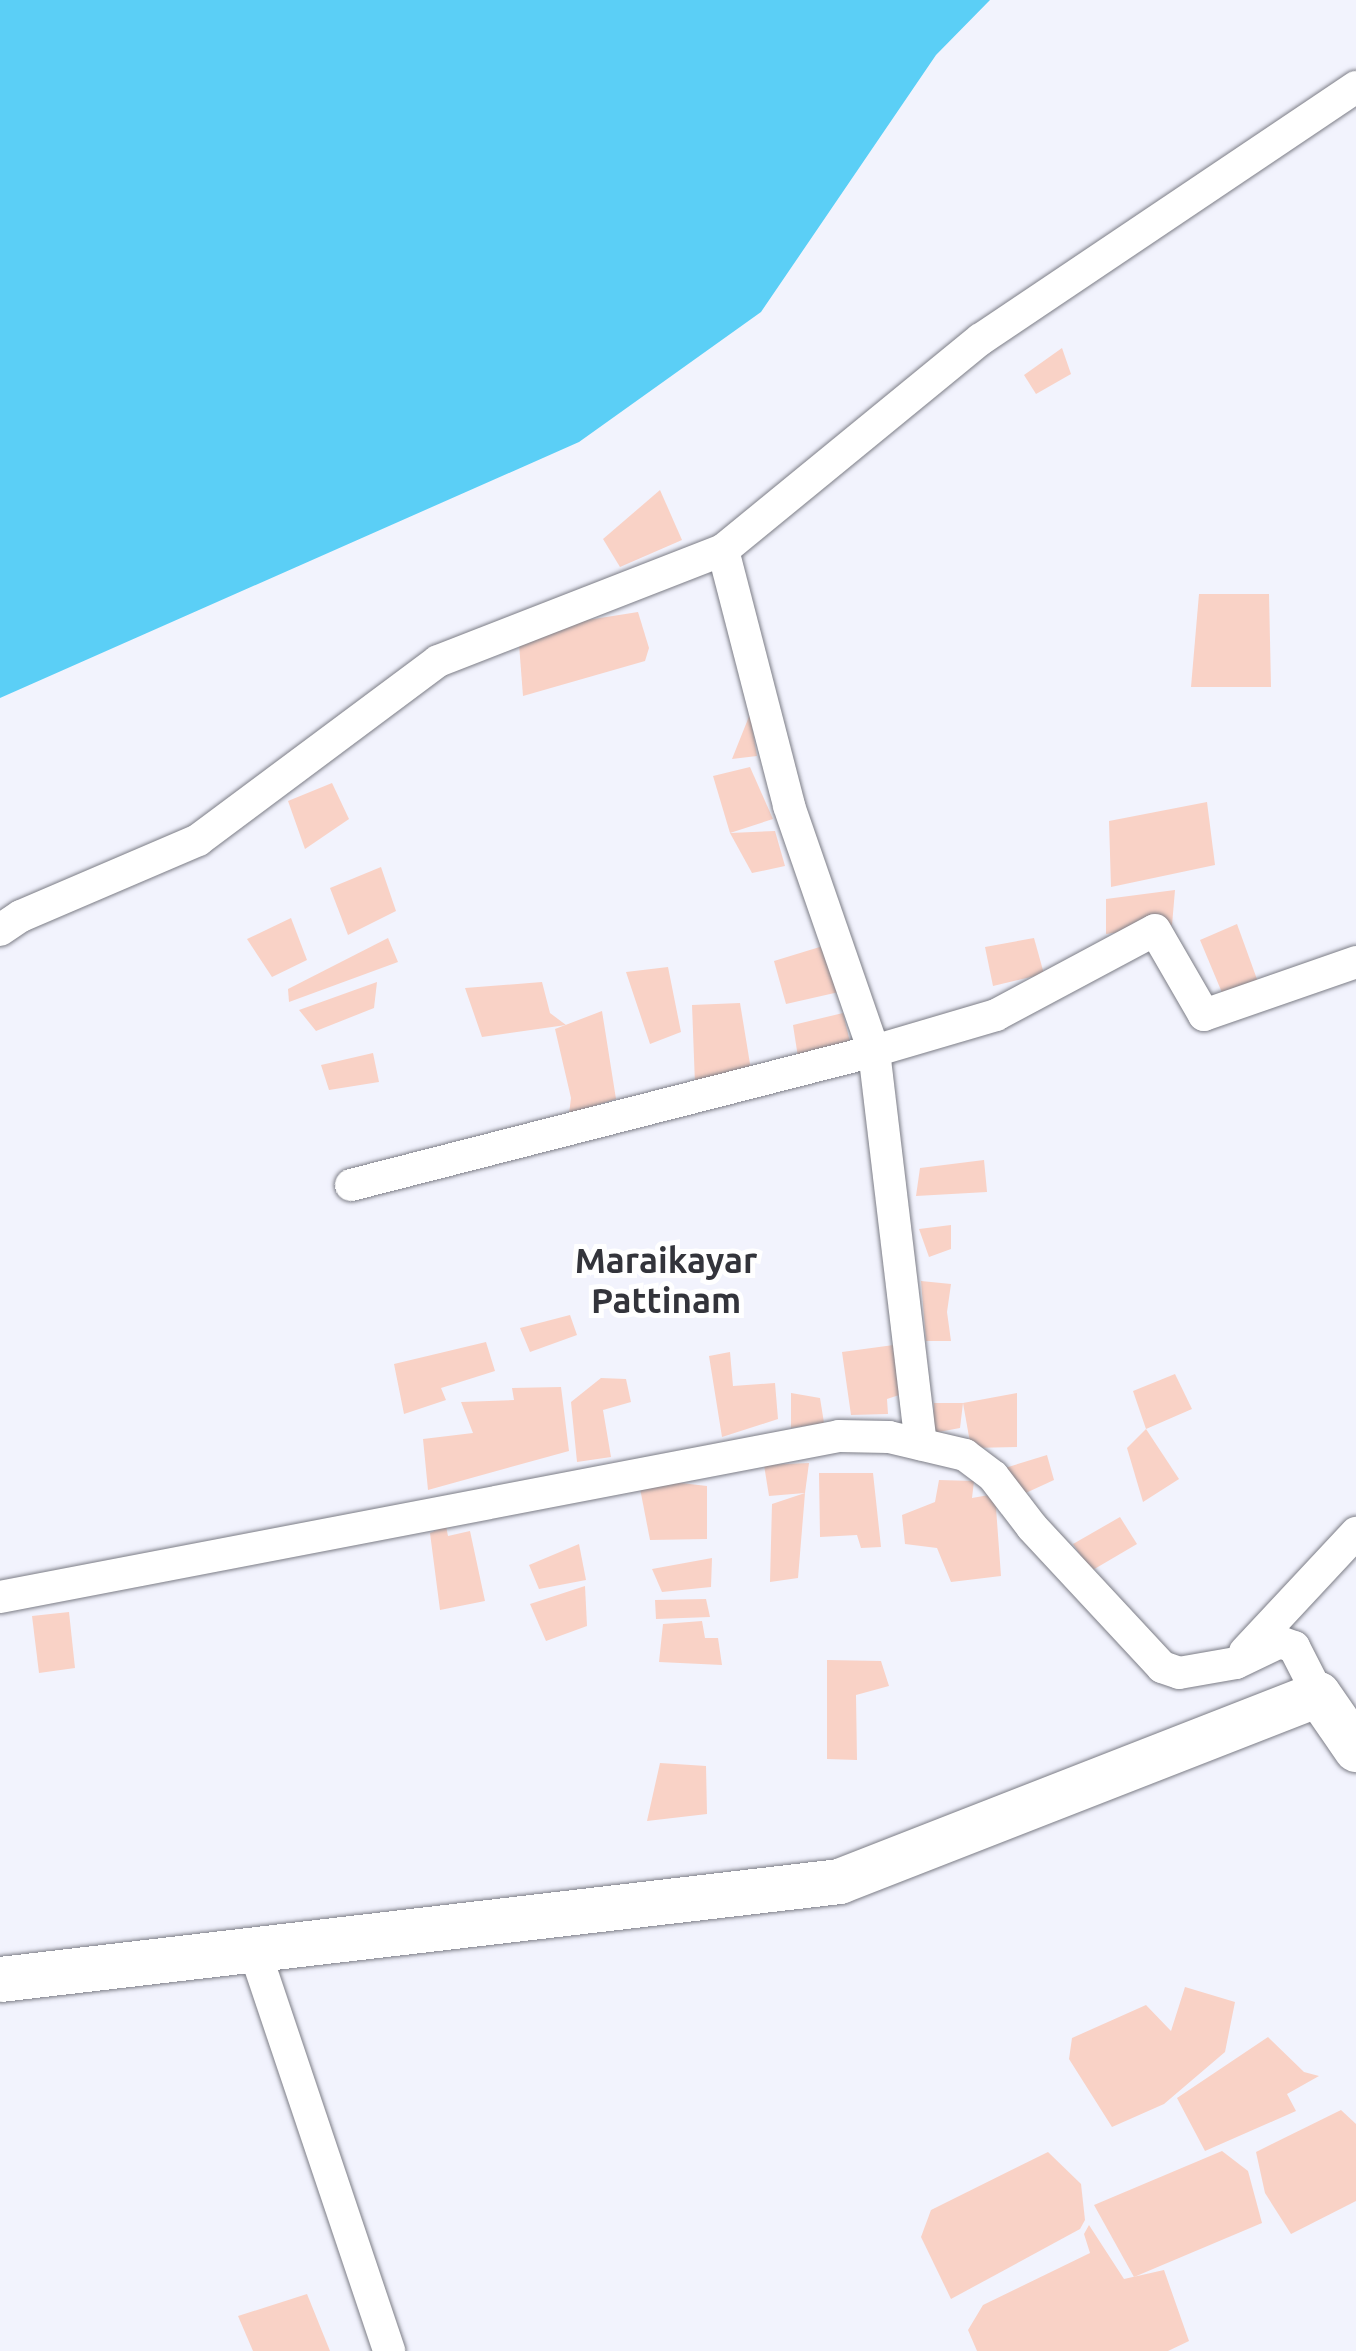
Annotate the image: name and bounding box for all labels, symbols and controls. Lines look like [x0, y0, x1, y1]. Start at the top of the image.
district label: Maraikayar Pattinam [575, 1239, 757, 1321]

